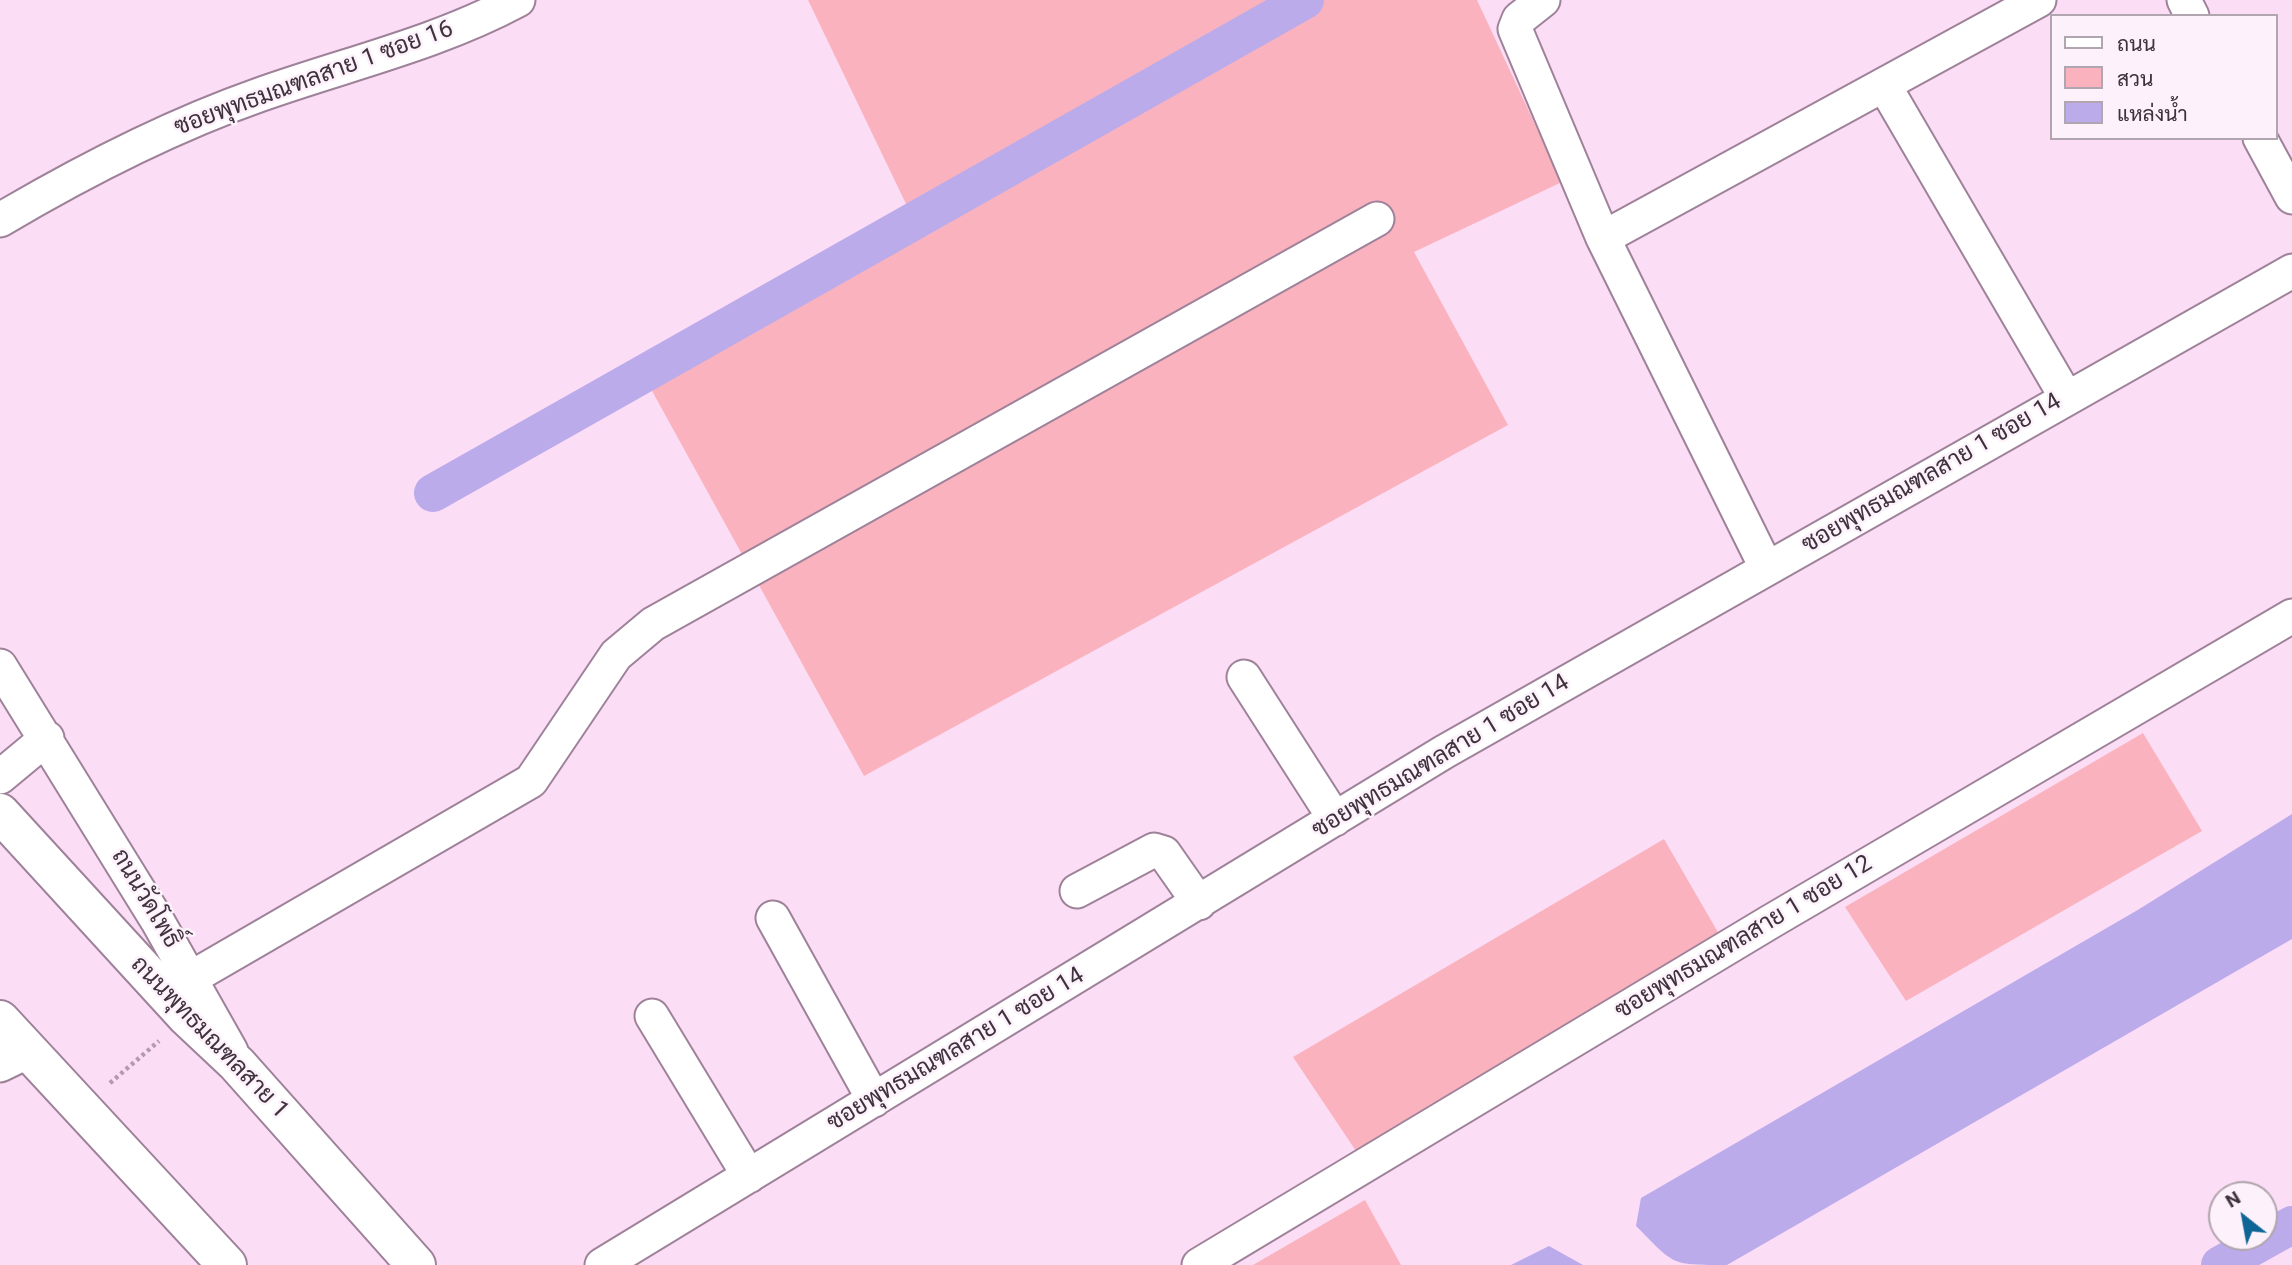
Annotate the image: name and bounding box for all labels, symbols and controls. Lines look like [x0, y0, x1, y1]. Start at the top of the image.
legend [2050, 14, 2278, 140]
street label: ซอยพุทธมณฑลสาย 1 ซอย 16 [171, 15, 457, 143]
text: ถนน [2117, 32, 2156, 56]
text: สวน [2117, 67, 2153, 91]
text: แหล่งน้ำ [2117, 102, 2188, 126]
street label: ซอยพุทธมณฑลสาย 1 ซอย 14 [1797, 388, 2067, 560]
street label: ซอยพุทธมณฑลสาย 1 ซอย 14 [1307, 669, 1575, 845]
street label: ถนนวัดโพธิ์ [104, 844, 186, 954]
street label: ซอยพุทธมณฑลสาย 1 ซอย 12 [1610, 850, 1878, 1026]
street label: ถนนพุทธมณฑลสาย 1 [124, 951, 294, 1125]
street label: ซอยพุทธมณฑลสาย 1 ซอย 14 [822, 962, 1090, 1138]
north arrow [2208, 1181, 2278, 1251]
text: N [2221, 1186, 2245, 1213]

